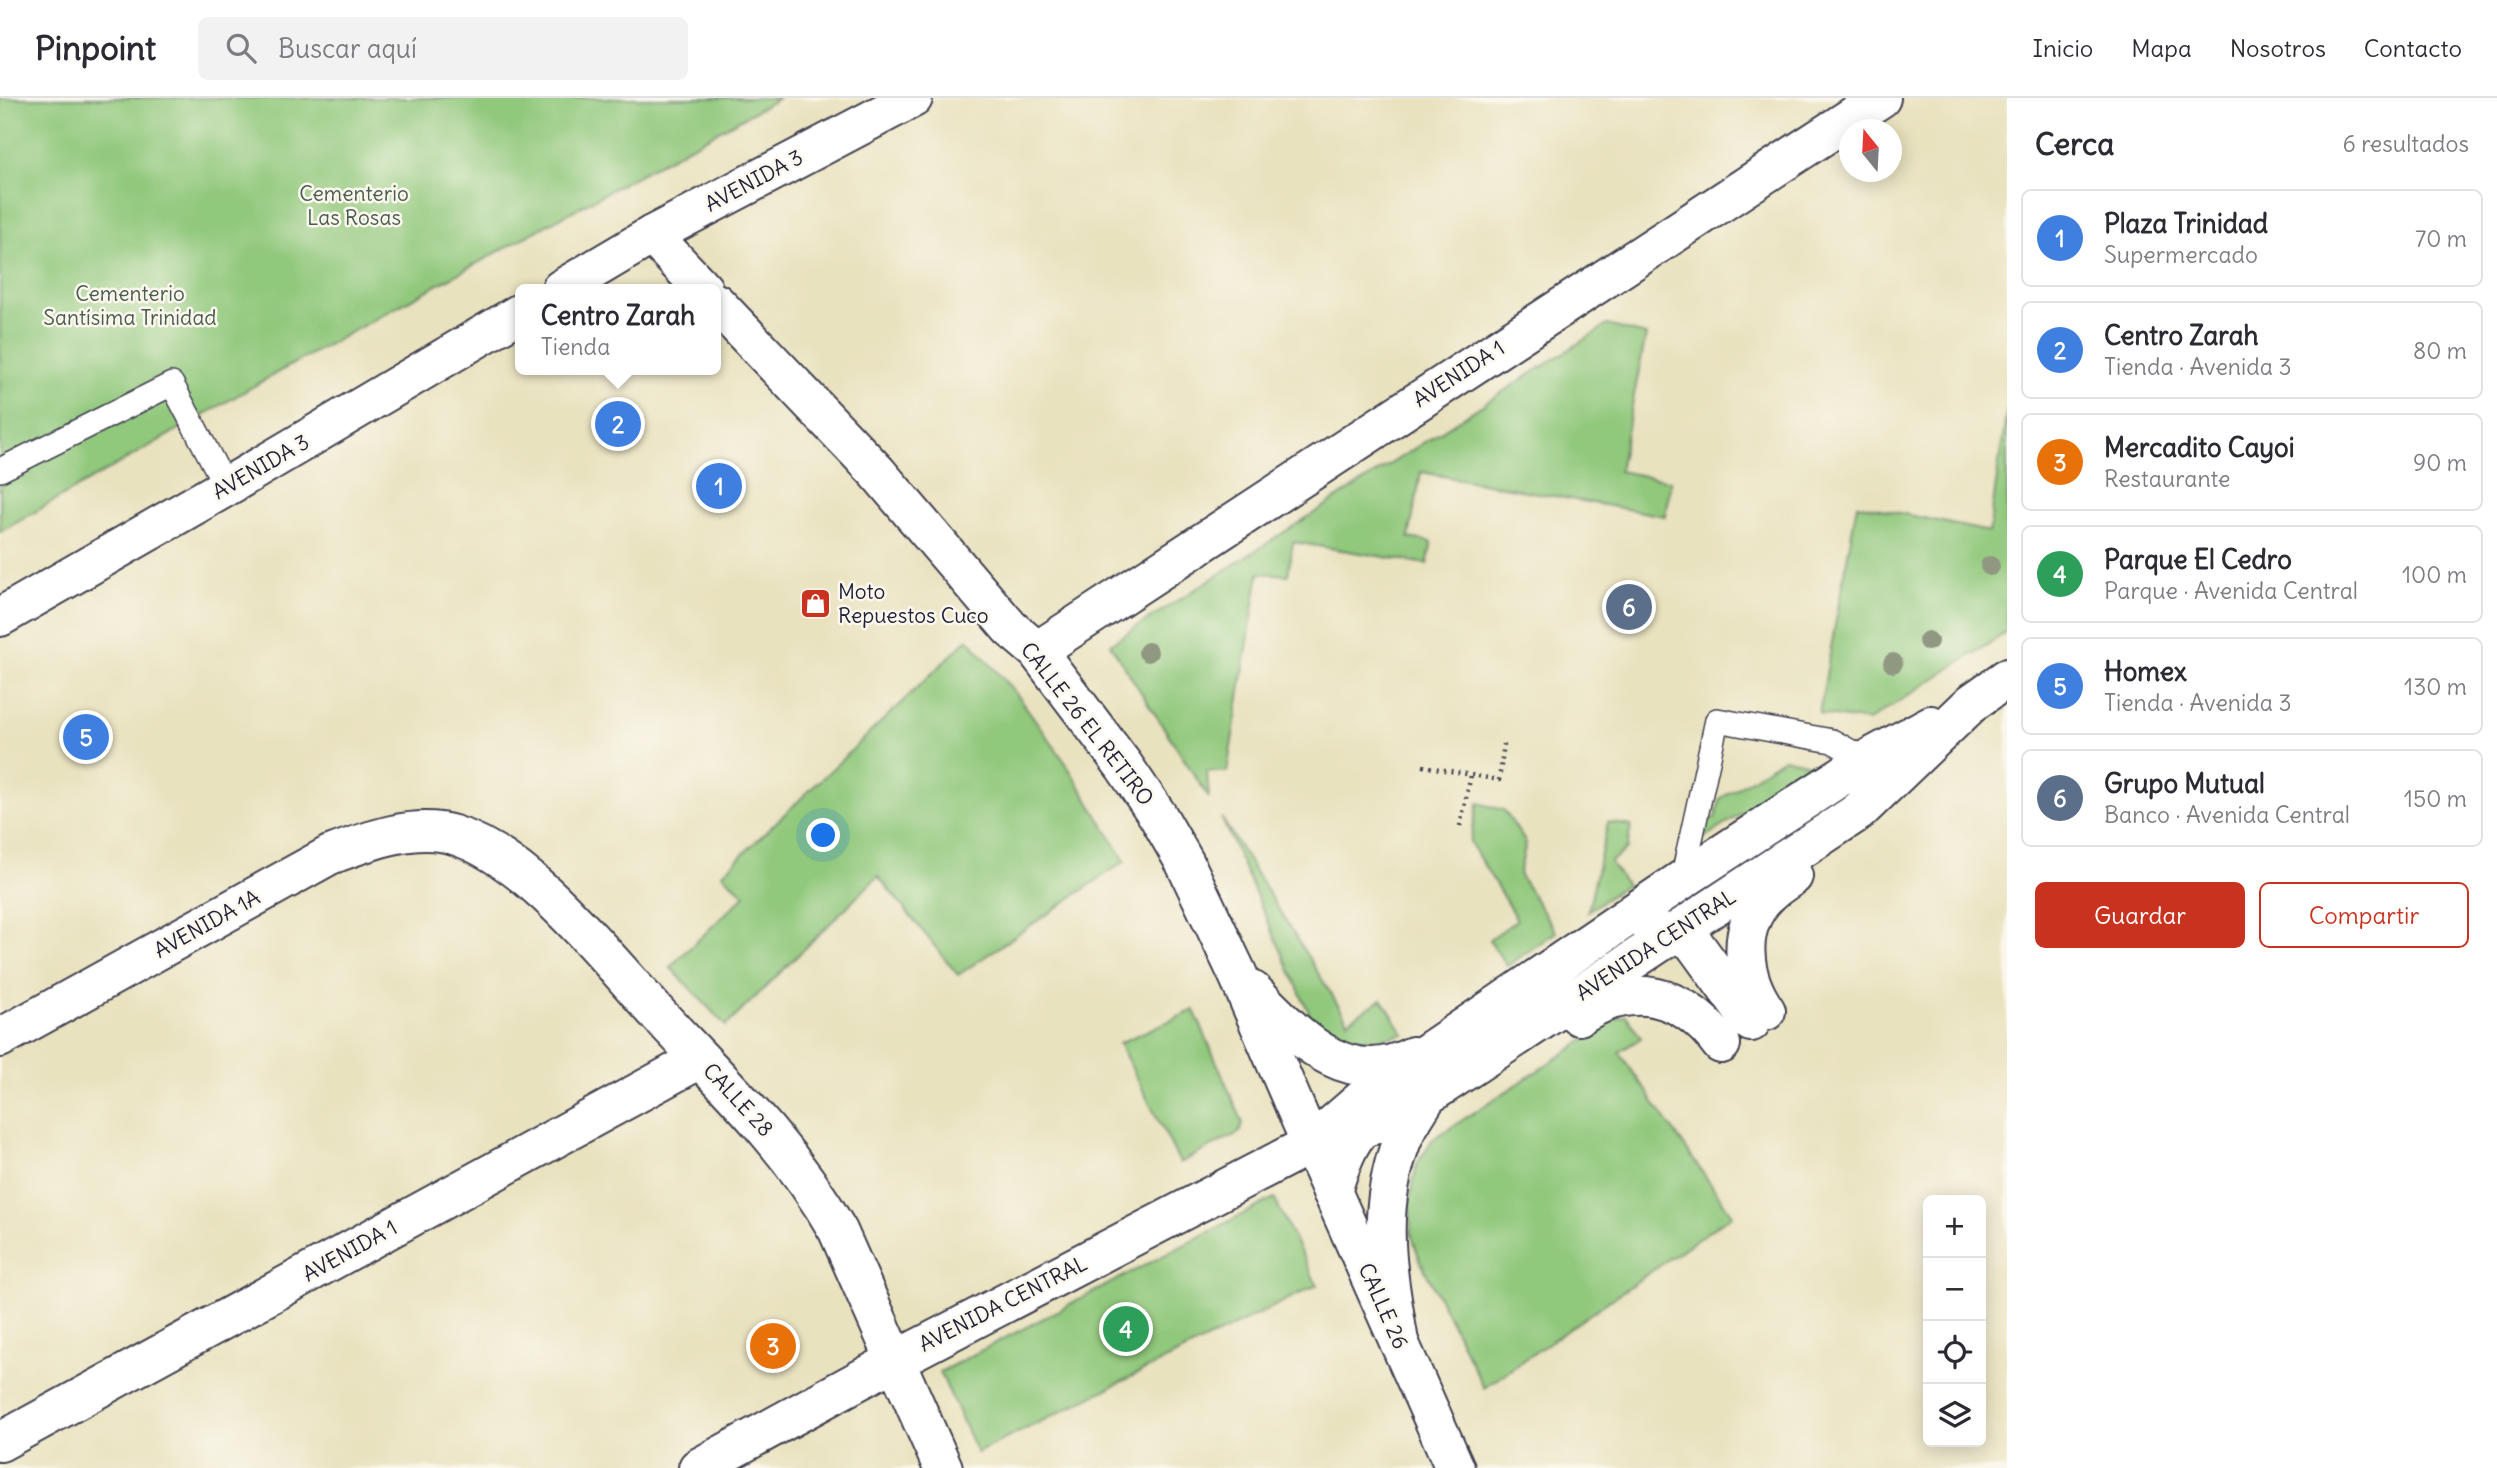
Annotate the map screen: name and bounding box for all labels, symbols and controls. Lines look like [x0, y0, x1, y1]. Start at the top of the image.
search box [198, 17, 688, 80]
text: Pinpoint [35, 27, 156, 69]
icon: search [222, 29, 260, 67]
text: Buscar aquí [278, 32, 417, 65]
text: Inicio [2033, 33, 2093, 63]
text: Mapa [2131, 33, 2192, 63]
text: Nosotros [2230, 33, 2326, 63]
text: Contacto [2364, 33, 2462, 63]
north arrow [1839, 119, 1902, 182]
text: Cerca [2035, 125, 2114, 163]
text: 6 resultados [2342, 129, 2469, 158]
street label: AVENIDA 3 [700, 143, 807, 218]
park label: Cementerio Las Rosas [299, 180, 409, 231]
text: Plaza Trinidad [2104, 207, 2268, 240]
text: 1 [2055, 224, 2065, 253]
text: 70 m [2415, 224, 2467, 253]
text: Supermercado [2104, 240, 2258, 269]
park label: Cementerio Santísima Trinidad [43, 280, 217, 331]
popup [515, 284, 721, 375]
text: Centro Zarah [541, 299, 695, 332]
text: Centro Zarah [2104, 319, 2259, 352]
text: Tienda [541, 332, 610, 361]
street label: AVENIDA 1 [1408, 334, 1510, 413]
text: 2 [2054, 336, 2066, 365]
text: 80 m [2413, 336, 2467, 365]
text: Tienda · Avenida 3 [2104, 352, 2291, 381]
pin: 2 [595, 398, 641, 450]
street label: AVENIDA 3 [208, 428, 314, 505]
text: Mercadito Cayoi [2104, 431, 2295, 464]
text: 3 [2053, 448, 2067, 477]
text: 90 m [2413, 448, 2467, 477]
pin: 1 [696, 460, 742, 512]
text: Restaurante [2104, 464, 2230, 493]
text: Parque El Cedro [2104, 543, 2292, 576]
text: 4 [2053, 560, 2067, 589]
text: 100 m [2402, 560, 2467, 589]
text: Parque · Avenida Central [2104, 576, 2358, 605]
place label: Moto Repuestos Cuco [838, 578, 989, 629]
pin: 6 [1606, 581, 1652, 633]
shop icon: Moto Repuestos Cuco [798, 587, 832, 621]
street label: CALLE 26 EL RETIRO [1015, 636, 1160, 811]
text: Homex [2104, 655, 2187, 688]
text: 5 [2053, 672, 2067, 701]
text: 130 m [2404, 672, 2467, 701]
text: Tienda · Avenida 3 [2104, 688, 2291, 717]
pin: 5 [63, 711, 109, 763]
text: Grupo Mutual [2104, 767, 2265, 800]
text: 6 [2053, 784, 2067, 813]
text: 150 m [2404, 784, 2467, 813]
text: Banco · Avenida Central [2104, 800, 2350, 829]
your location [806, 818, 840, 852]
button: Guardar [2035, 882, 2245, 948]
button: Compartir [2259, 882, 2469, 948]
street label: AVENIDA 1A [149, 883, 265, 964]
street label: AVENIDA CENTRAL [1571, 883, 1741, 1006]
street label: CALLE 28 [697, 1057, 779, 1142]
map controls [1923, 1195, 1986, 1447]
button: + [1923, 1195, 1986, 1258]
street label: AVENIDA 1 [298, 1214, 402, 1288]
street label: AVENIDA CENTRAL [914, 1250, 1091, 1358]
button: − [1923, 1258, 1986, 1321]
street label: CALLE 26 [1353, 1259, 1414, 1353]
pin: 4 [1103, 1303, 1149, 1355]
pin: 3 [750, 1320, 796, 1372]
button: locate [1923, 1321, 1986, 1384]
button: layers [1923, 1384, 1986, 1447]

